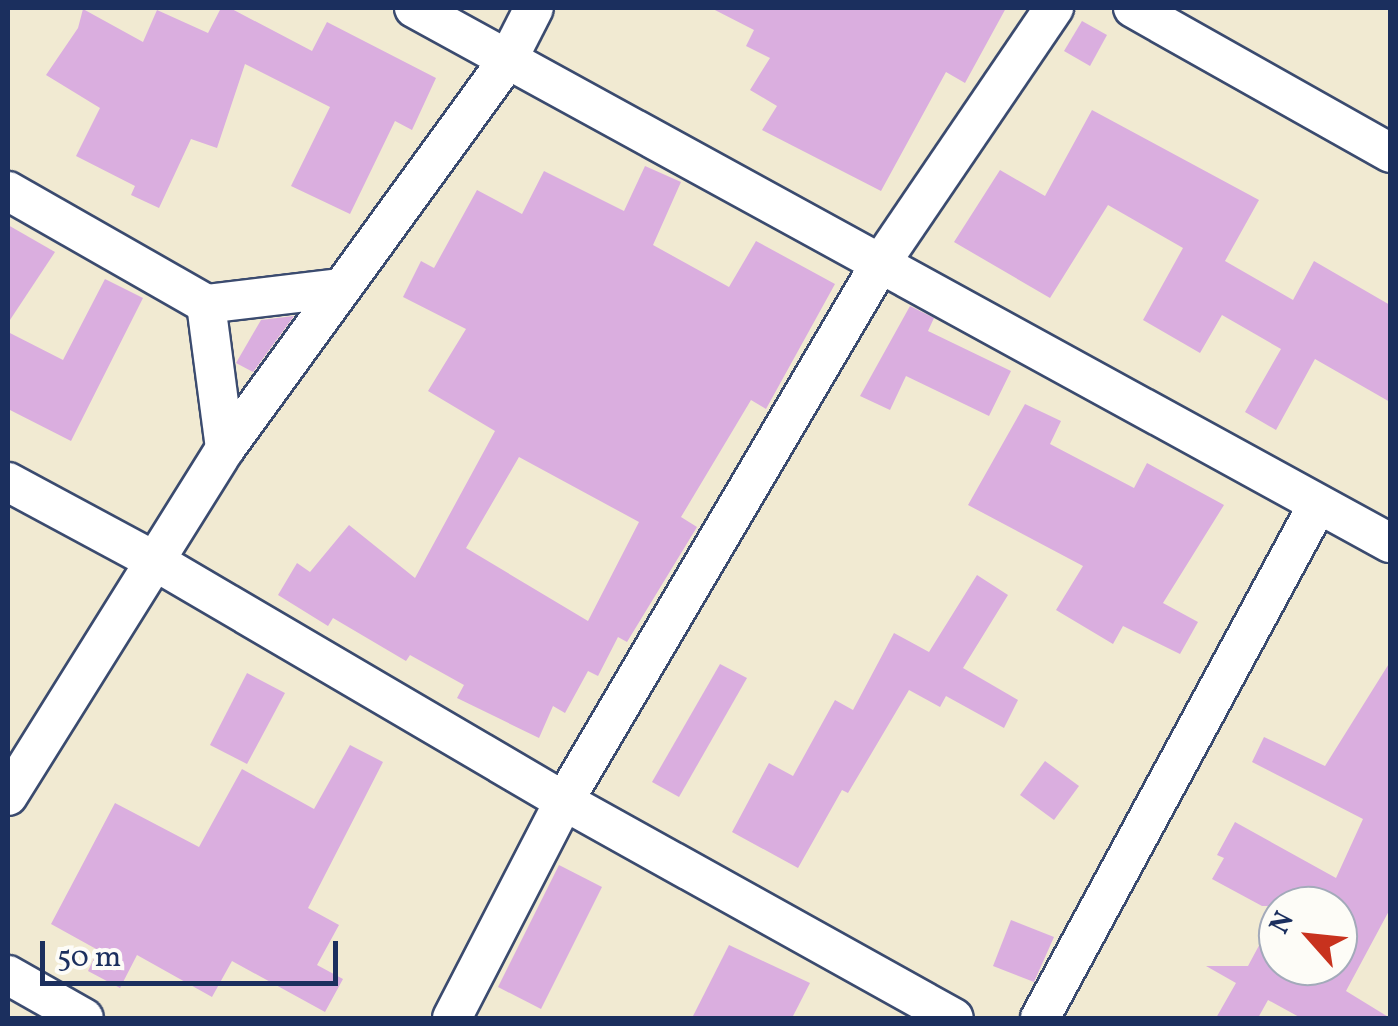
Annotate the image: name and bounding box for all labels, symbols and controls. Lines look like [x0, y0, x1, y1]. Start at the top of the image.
north arrow [1258, 886, 1358, 986]
text: N [1261, 905, 1305, 941]
scale bar [45, 921, 342, 983]
text: 50 m [57, 937, 121, 979]

